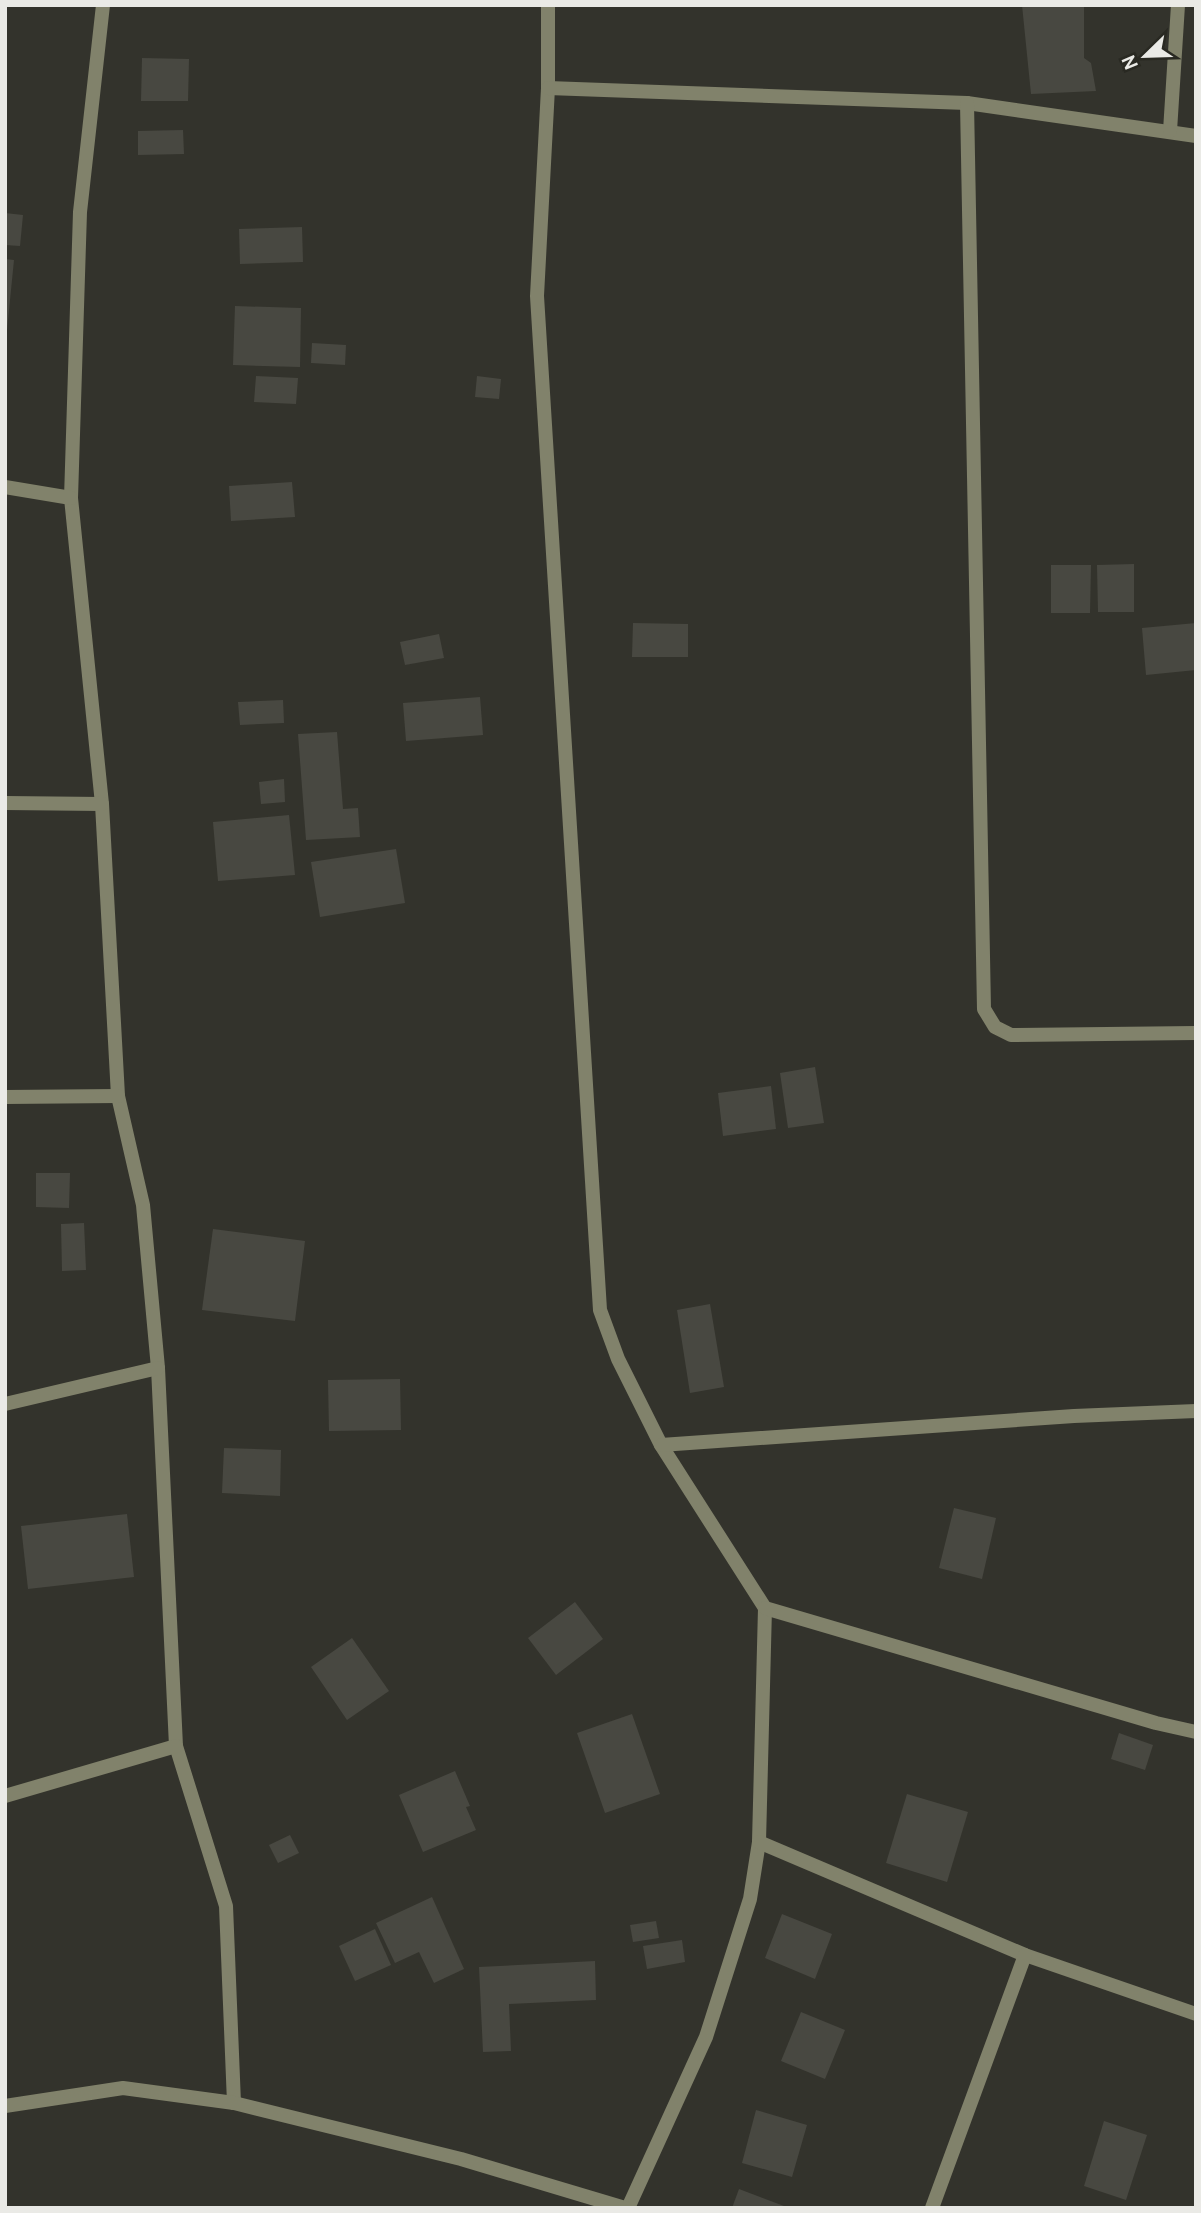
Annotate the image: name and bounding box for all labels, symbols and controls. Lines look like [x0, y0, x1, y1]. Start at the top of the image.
north arrow [1110, 21, 1180, 91]
text: N [1117, 52, 1143, 73]

